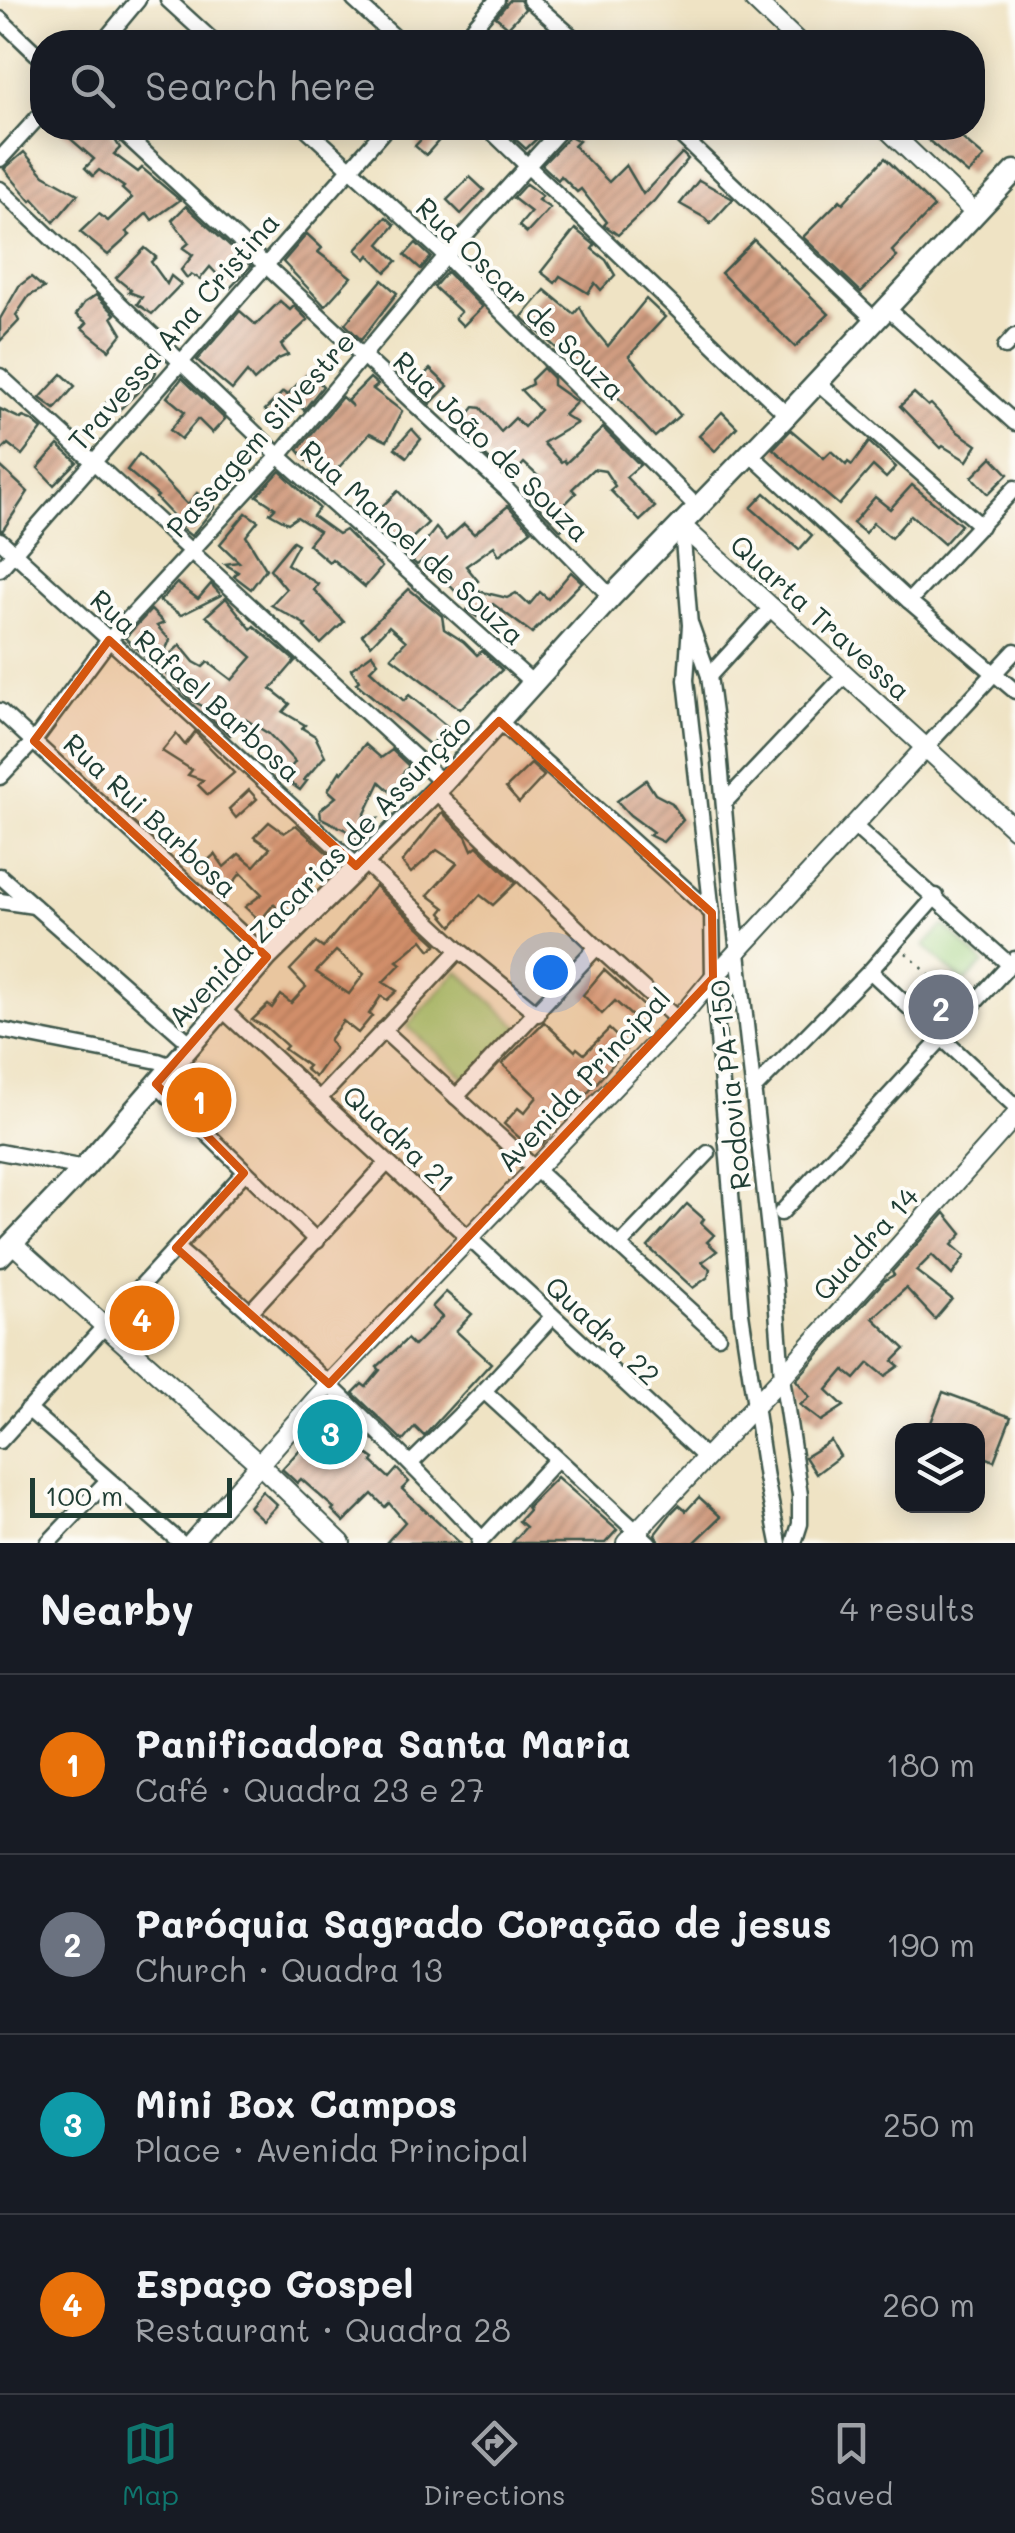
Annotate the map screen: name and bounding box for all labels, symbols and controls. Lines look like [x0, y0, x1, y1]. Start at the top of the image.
search box [30, 30, 985, 140]
icon: search [65, 58, 120, 113]
text: Search here [145, 60, 376, 110]
street label: Rua Oscar de Souza [409, 189, 633, 407]
street label: Travessa Ana Cristina [60, 204, 286, 458]
street label: Passagem Silvestre [158, 324, 362, 544]
street label: Rua João de Souza [386, 343, 598, 549]
street label: Rua Manoel de Souza [293, 432, 533, 652]
street label: Quarta Travessa [723, 526, 919, 708]
street label: Rua Rafael Barbosa [83, 581, 309, 789]
street label: Avenida Zacarias de Assunção [160, 706, 478, 1034]
street label: Rua Rui Barbosa [57, 725, 245, 905]
your location [525, 947, 576, 998]
pin: 2 [908, 970, 974, 1044]
street label: Rodovia PA-150 [700, 978, 758, 1192]
street label: Avenida Principal [488, 979, 678, 1179]
pin: 1 [166, 1062, 232, 1138]
street label: Quadra 21 [335, 1077, 463, 1199]
street label: Quadra 14 [804, 1178, 926, 1308]
street label: Quadra 22 [538, 1268, 668, 1392]
pin: 4 [110, 1280, 174, 1356]
pin: 3 [298, 1394, 362, 1470]
map controls [895, 1423, 985, 1513]
button: layers [895, 1423, 985, 1513]
scale bar [30, 1473, 232, 1518]
text: 100 m [45, 1477, 123, 1513]
text: Nearby [40, 1581, 194, 1636]
text: 4 results [839, 1587, 975, 1629]
text: Panificadora Santa Maria [135, 1718, 631, 1768]
text: 1 [65, 1743, 80, 1785]
text: 180 m [886, 1743, 975, 1785]
text: Café · Quadra 23 e 27 [135, 1768, 485, 1810]
text: Paróquia Sagrado Coração de jesus [135, 1898, 832, 1948]
text: 2 [64, 1923, 81, 1965]
text: 190 m [886, 1923, 975, 1965]
text: Church · Quadra 13 [135, 1948, 443, 1990]
text: Mini Box Campos [135, 2078, 457, 2128]
text: 3 [63, 2103, 82, 2145]
text: 250 m [883, 2103, 975, 2145]
text: Place · Avenida Principal [135, 2128, 529, 2170]
text: Espaço Gospel [135, 2258, 414, 2308]
text: 4 [62, 2283, 83, 2325]
text: 260 m [882, 2283, 975, 2325]
text: Restaurant · Quadra 28 [135, 2308, 511, 2350]
tab: Map [122, 2416, 179, 2512]
tab: Directions [423, 2416, 566, 2512]
tab: Saved [810, 2416, 893, 2512]

